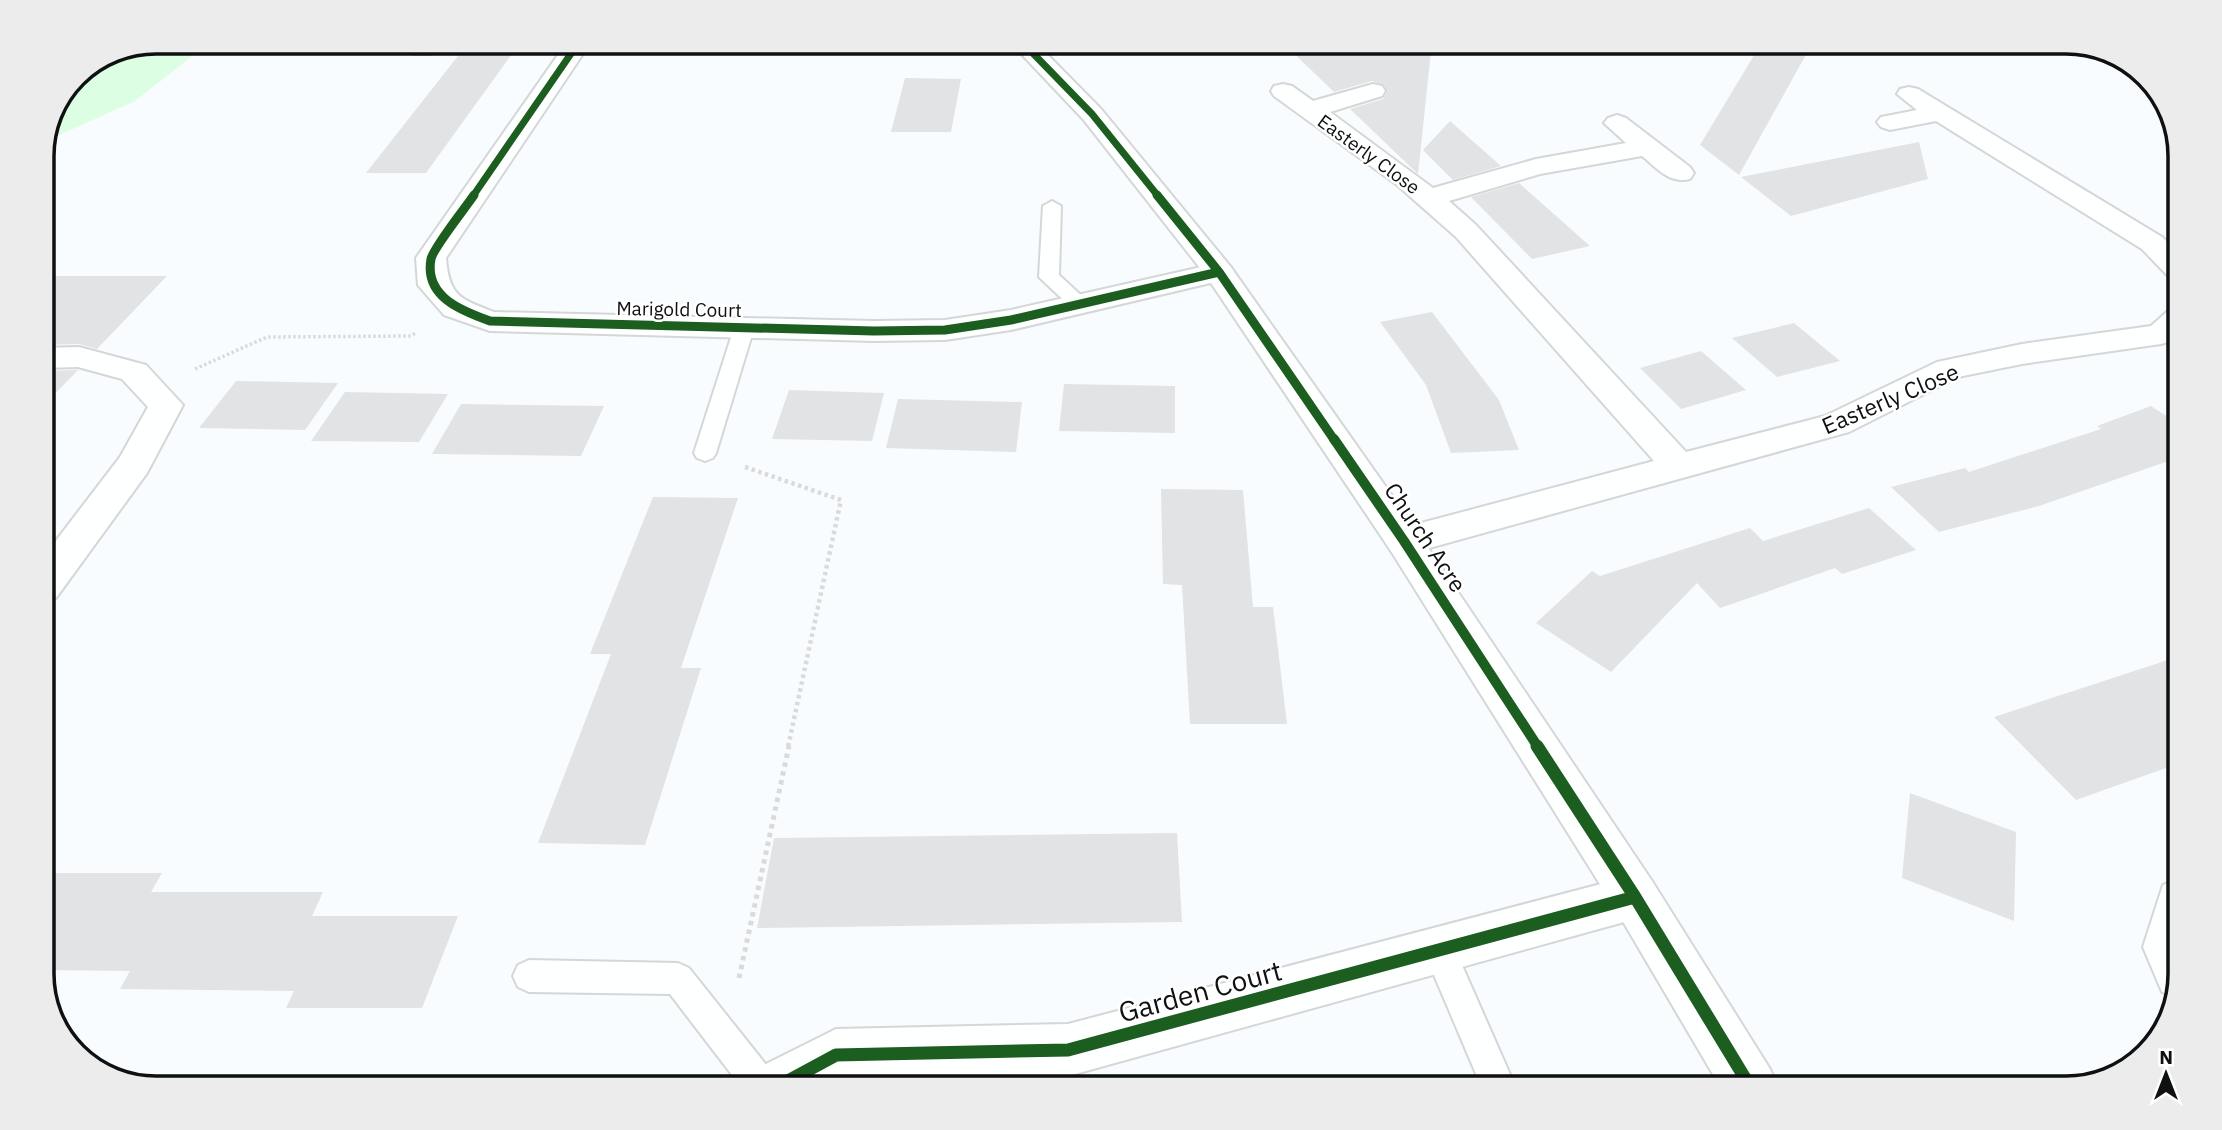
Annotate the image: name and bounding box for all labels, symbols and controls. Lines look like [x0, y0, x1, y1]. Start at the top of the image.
street label: Easterly Close [1313, 109, 1425, 199]
street label: Marigold Court [616, 296, 742, 322]
street label: Easterly Close [1817, 356, 1963, 440]
street label: Church Acre [1378, 476, 1474, 598]
street label: Garden Court [1114, 951, 1286, 1031]
north arrow [2131, 1039, 2201, 1109]
text: N [2159, 1045, 2173, 1069]

